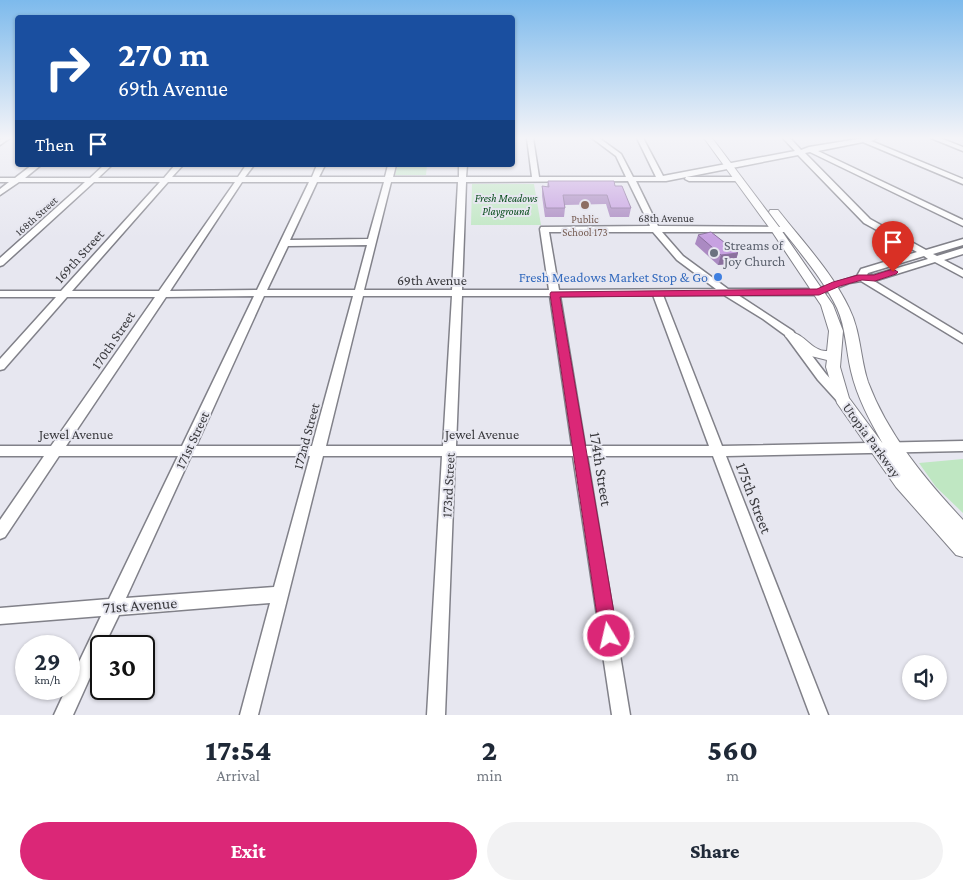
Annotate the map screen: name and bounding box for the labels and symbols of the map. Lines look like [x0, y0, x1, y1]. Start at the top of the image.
park label: Fresh Meadows Playground [475, 192, 538, 218]
street label: 168th Street [12, 194, 60, 238]
marker: Public School 173 [579, 199, 591, 211]
street label: 68th Avenue [638, 212, 694, 224]
place label: Public School 173 [562, 213, 608, 238]
pin [872, 221, 914, 272]
street label: 169th Street [51, 226, 107, 286]
place label: Streams of Joy Church [722, 237, 786, 269]
marker: Streams of Joy Church [708, 247, 720, 259]
place label: Fresh Meadows Market Stop & Go [519, 269, 708, 285]
marker: Fresh Meadows Market Stop & Go [712, 271, 724, 283]
street label: 69th Avenue [397, 272, 467, 288]
street label: 170th Street [88, 308, 138, 372]
street label: Utopia Parkway [840, 400, 905, 481]
street label: 172nd Street [289, 401, 323, 471]
street label: 171st Street [172, 409, 212, 471]
street label: Jewel Avenue [37, 426, 113, 442]
street label: Jewel Avenue [443, 426, 519, 442]
street label: 174th Street [587, 431, 615, 508]
street label: 173rd Street [438, 452, 458, 518]
street label: 175th Street [733, 460, 776, 536]
street label: 71st Avenue [102, 594, 178, 616]
position arrow [582, 609, 634, 661]
speed limit sign: 30 [90, 635, 155, 700]

